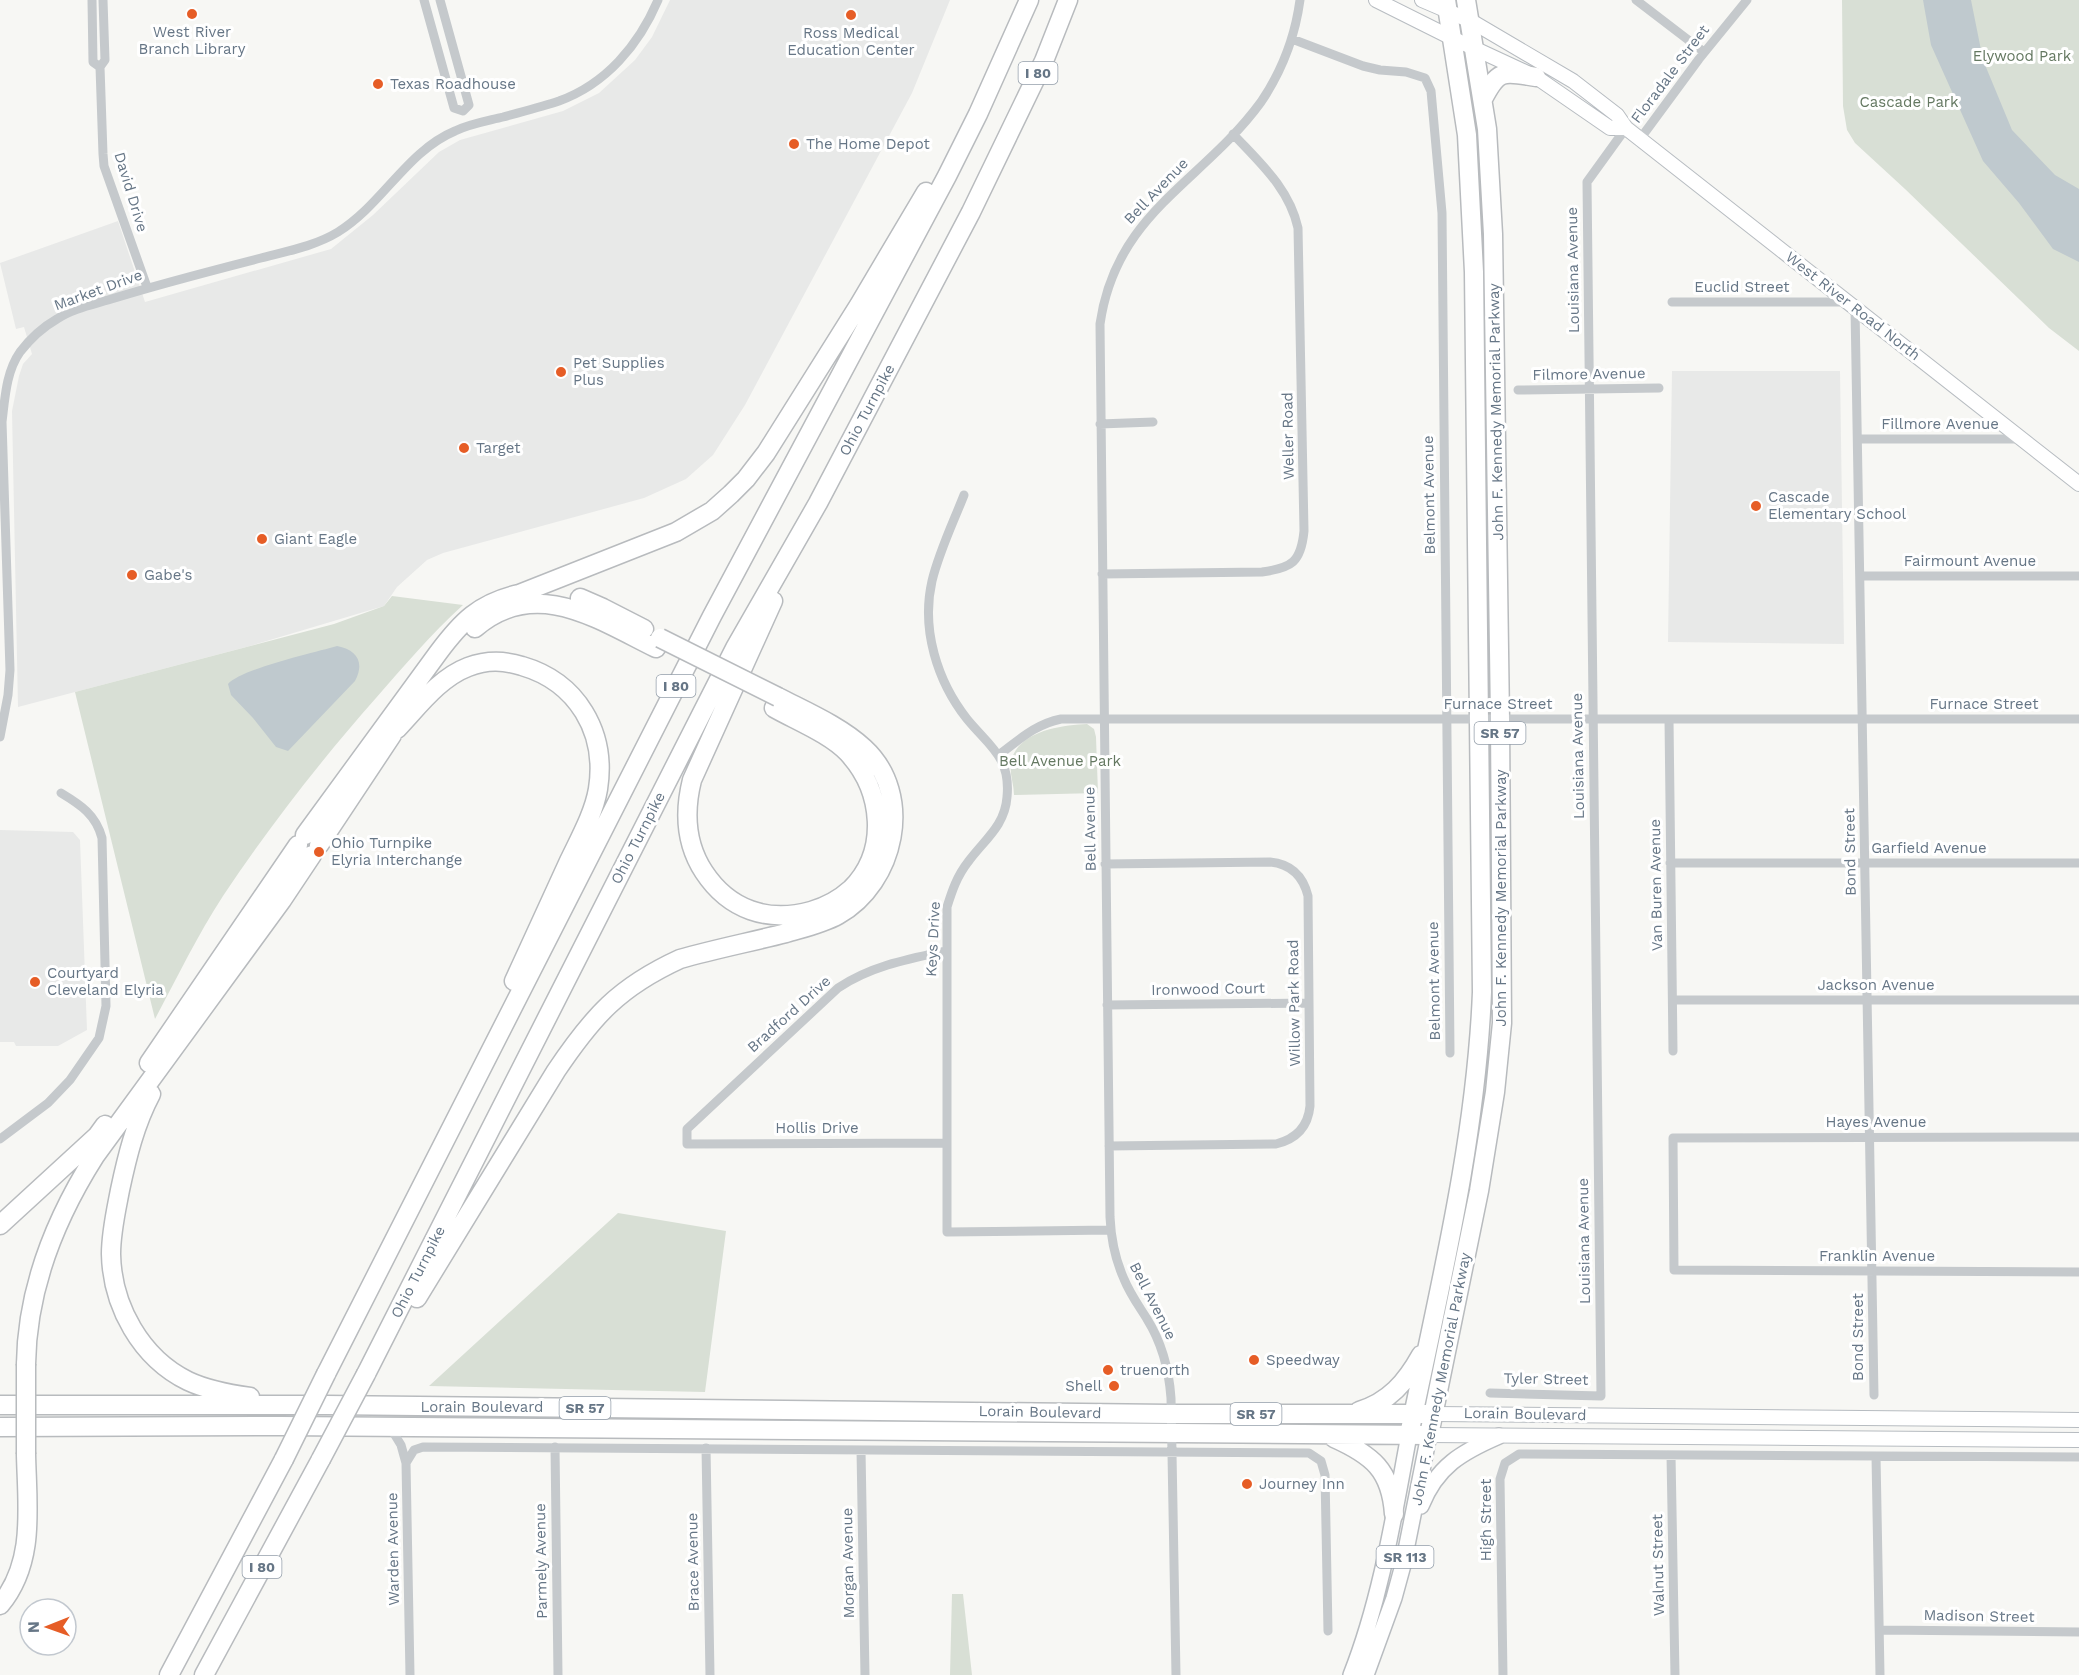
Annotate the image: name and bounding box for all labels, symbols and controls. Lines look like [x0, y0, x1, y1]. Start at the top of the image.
marker: West River Branch Library [185, 7, 199, 21]
marker: Ross Medical Education Center [844, 8, 858, 22]
street label: Floradale Street [1627, 21, 1713, 127]
place label: West River Branch Library [139, 23, 246, 58]
place label: Ross Medical Education Center [787, 24, 915, 59]
park label: Elywood Park [1973, 47, 2072, 65]
road number: I 80 [1018, 62, 1058, 84]
place label: Texas Roadhouse [390, 75, 516, 93]
marker: Texas Roadhouse [371, 77, 385, 91]
park label: Cascade Park [1859, 93, 1959, 111]
place label: The Home Depot [806, 135, 931, 153]
marker: The Home Depot [787, 137, 801, 151]
street label: David Drive [110, 150, 152, 234]
street label: Bell Avenue [1120, 154, 1192, 228]
street label: Louisiana Avenue [1563, 207, 1583, 333]
street label: West River Road North [1782, 248, 1924, 364]
street label: Market Drive [51, 266, 145, 314]
street label: Euclid Street [1694, 278, 1790, 296]
street label: John F. Kennedy Memorial Parkway [1485, 283, 1507, 541]
place label: Pet Supplies Plus [573, 354, 665, 389]
street label: Ohio Turnpike [835, 361, 899, 459]
street label: Filmore Avenue [1532, 364, 1646, 384]
marker: Pet Supplies Plus [554, 365, 568, 379]
street label: Weller Road [1278, 392, 1298, 480]
street label: Fillmore Avenue [1881, 415, 1999, 433]
street label: Belmont Avenue [1419, 435, 1439, 555]
place label: Target [476, 439, 521, 457]
marker: Target [457, 441, 471, 455]
place label: Cascade Elementary School [1768, 488, 1907, 523]
marker: Cascade Elementary School [1749, 499, 1763, 513]
place label: Giant Eagle [274, 530, 357, 548]
marker: Giant Eagle [255, 532, 269, 546]
street label: Fairmount Avenue [1904, 552, 2036, 570]
place label: Gabe's [144, 566, 193, 584]
marker: Gabe's [125, 568, 139, 582]
road number: I 80 [656, 675, 696, 697]
street label: Louisiana Avenue [1568, 693, 1588, 819]
street label: Furnace Street [1444, 695, 1553, 713]
street label: Furnace Street [1930, 695, 2039, 713]
road number: SR 57 [1474, 722, 1526, 744]
park label: Bell Avenue Park [999, 752, 1122, 770]
street label: John F. Kennedy Memorial Parkway [1492, 769, 1510, 1027]
street label: Bell Avenue [1080, 787, 1100, 871]
street label: Ohio Turnpike [607, 789, 669, 887]
street label: Bond Street [1840, 807, 1860, 896]
street label: Van Buren Avenue [1646, 819, 1666, 951]
place label: Ohio Turnpike Elyria Interchange [331, 834, 462, 869]
street label: Garfield Avenue [1871, 839, 1987, 857]
marker: Ohio Turnpike Elyria Interchange [312, 845, 326, 859]
street label: Keys Drive [922, 901, 944, 977]
street label: Belmont Avenue [1424, 921, 1444, 1041]
street label: Willow Park Road [1284, 939, 1304, 1067]
place label: Courtyard Cleveland Elyria [47, 964, 164, 999]
street label: Bradford Drive [744, 972, 834, 1056]
marker: Courtyard Cleveland Elyria [28, 975, 42, 989]
street label: Jackson Avenue [1817, 976, 1935, 994]
street label: Ironwood Court [1151, 979, 1266, 999]
street label: Hayes Avenue [1826, 1113, 1926, 1131]
street label: Hollis Drive [775, 1119, 859, 1137]
street label: Louisiana Avenue [1574, 1178, 1594, 1304]
street label: Ohio Turnpike [387, 1223, 449, 1321]
street label: Franklin Avenue [1819, 1247, 1935, 1265]
street label: John F. Kennedy Memorial Parkway [1408, 1251, 1474, 1507]
street label: Bell Avenue [1126, 1259, 1180, 1343]
street label: Bond Street [1849, 1292, 1867, 1381]
place label: Speedway [1266, 1351, 1340, 1369]
marker: Speedway [1247, 1353, 1261, 1367]
place label: truenorth [1120, 1361, 1190, 1379]
marker: truenorth [1101, 1363, 1115, 1377]
street label: Tyler Street [1503, 1369, 1589, 1389]
place label: Shell [1065, 1377, 1102, 1395]
marker: Shell [1107, 1379, 1121, 1393]
road number: SR 57 [560, 1397, 610, 1419]
street label: Lorain Boulevard [420, 1398, 544, 1416]
street label: Lorain Boulevard [978, 1402, 1102, 1422]
road number: SR 57 [1230, 1403, 1282, 1425]
street label: Lorain Boulevard [1463, 1404, 1587, 1424]
place label: Journey Inn [1259, 1475, 1345, 1493]
marker: Journey Inn [1240, 1477, 1254, 1491]
street label: High Street [1477, 1478, 1495, 1561]
street label: Warden Avenue [383, 1492, 403, 1606]
street label: Parmely Avenue [531, 1503, 551, 1619]
street label: Morgan Avenue [838, 1507, 858, 1619]
street label: Brace Avenue [683, 1512, 703, 1612]
street label: Walnut Street [1648, 1513, 1668, 1616]
road number: SR 113 [1376, 1546, 1434, 1568]
road number: I 80 [242, 1556, 282, 1578]
north arrow [18, 1597, 78, 1657]
street label: Madison Street [1923, 1606, 2035, 1626]
text: N [24, 1621, 43, 1633]

